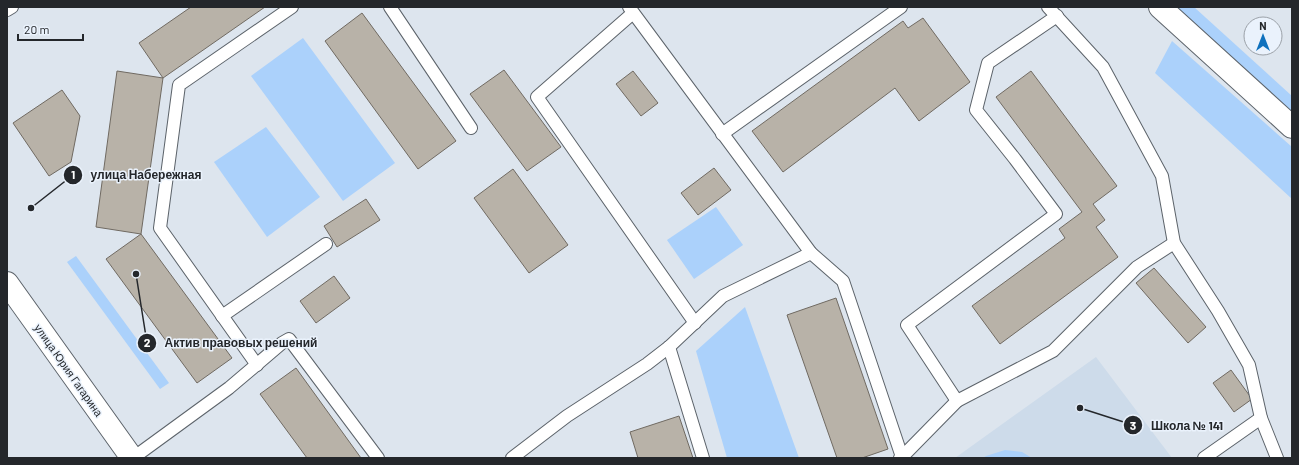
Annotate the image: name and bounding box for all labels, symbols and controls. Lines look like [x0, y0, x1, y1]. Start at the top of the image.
scale bar [18, 16, 83, 42]
north arrow [1243, 16, 1283, 56]
text: N [1259, 19, 1267, 32]
text: 20 m [24, 22, 50, 36]
callout: улица Набережная [63, 163, 210, 187]
text: 1 [71, 167, 75, 181]
text: улица Набережная [91, 167, 201, 182]
street label: улица Юрия Гагарина [32, 321, 106, 419]
callout: Актив правовых решений [137, 331, 326, 355]
text: 2 [144, 335, 151, 349]
text: Актив правовых решений [165, 335, 317, 350]
callout: Школа № 141 [1123, 413, 1231, 437]
text: 3 [1130, 418, 1136, 432]
text: Школа № 141 [1151, 418, 1223, 432]

